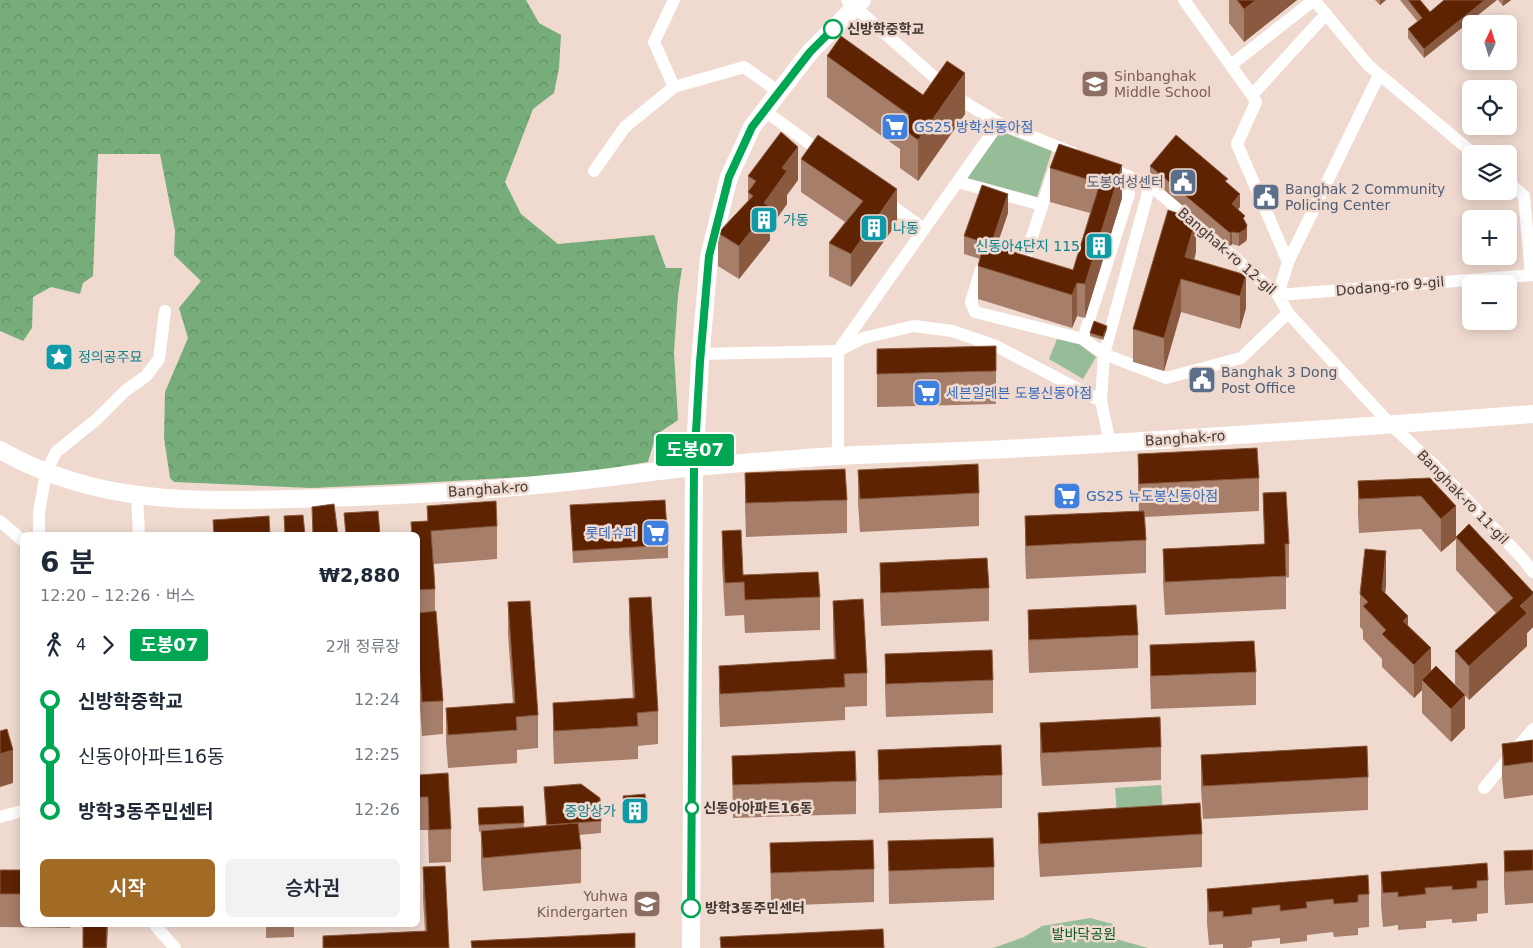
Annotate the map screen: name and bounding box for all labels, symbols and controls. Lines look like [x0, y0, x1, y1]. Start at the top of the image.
north arrow [1462, 15, 1518, 70]
map controls [1462, 15, 1517, 330]
marker: 신방학중학교 [823, 19, 843, 39]
place label: 신방학중학교 [847, 21, 924, 37]
place label: Sinbanghak Middle School [1114, 68, 1211, 100]
school or university icon: Sinbanghak Middle School [1080, 69, 1110, 99]
button: locate [1462, 80, 1517, 135]
supermarket icon: GS25 방학신동아점 [880, 112, 910, 142]
place label: GS25 방학신동아점 [914, 119, 1033, 135]
button: layers [1462, 145, 1517, 200]
public building icon: 도봉여성센터 [1168, 167, 1198, 197]
place label: 도봉여성센터 [1087, 174, 1164, 190]
place label: Banghak 2 Community Policing Center [1285, 181, 1445, 213]
public building icon: Banghak 2 Community Policing Center [1251, 182, 1281, 212]
street label: Banghak-ro 12-gil [1175, 204, 1279, 298]
building icon: 가동 [749, 205, 779, 235]
button: + [1462, 210, 1517, 265]
place label: 가동 [783, 212, 809, 228]
building icon: 나동 [859, 213, 889, 243]
place label: 나동 [893, 220, 919, 236]
building icon: 신동아4단지 115 [1084, 231, 1114, 261]
place label: 신동아4단지 115 [976, 238, 1080, 254]
street label: Dodang-ro 9-gil [1335, 273, 1445, 299]
button: − [1462, 275, 1517, 330]
place icon: 정의공주묘 [44, 342, 74, 372]
place label: 정의공주묘 [78, 349, 143, 365]
place label: Banghak 3 Dong Post Office [1221, 364, 1337, 396]
public building icon: Banghak 3 Dong Post Office [1187, 365, 1217, 395]
supermarket icon: 세븐일레븐 도봉신동아점 [912, 378, 942, 408]
place label: 세븐일레븐 도봉신동아점 [946, 385, 1092, 401]
street label: Banghak-ro [1144, 427, 1226, 449]
line badge: 도봉07 [660, 434, 730, 466]
text: 도봉07 [666, 439, 724, 460]
street label: Banghak-ro 11-gil [1414, 447, 1512, 547]
street label: Banghak-ro [447, 478, 529, 500]
supermarket icon: GS25 뉴도봉신동아점 [1052, 481, 1082, 511]
place label: GS25 뉴도봉신동아점 [1086, 488, 1218, 504]
supermarket icon: 롯데슈퍼 [641, 518, 671, 548]
place label: 롯데슈퍼 [585, 525, 637, 541]
text: 6 분 [40, 546, 95, 579]
text: ₩2,880 [319, 564, 400, 586]
text: 12:20 – 12:26 · 버스 [40, 586, 195, 605]
icon: walk [40, 631, 68, 659]
icon: forward [94, 631, 122, 659]
text: 도봉07 [140, 634, 198, 655]
text: 4 [76, 635, 86, 654]
text: 2개 정류장 [326, 637, 400, 656]
text: 신방학중학교 [78, 690, 183, 712]
text: 12:24 [354, 690, 400, 709]
text: 신동아아파트16동 [78, 745, 225, 767]
text: 12:25 [354, 745, 400, 764]
building icon: 중앙상가 [620, 796, 650, 826]
text: 방학3동주민센터 [78, 800, 214, 822]
text: 12:26 [354, 800, 400, 819]
place label: 신동아아파트16동 [703, 800, 813, 816]
marker: 신동아아파트16동 [685, 801, 699, 815]
place label: 중앙상가 [564, 803, 616, 819]
button: 시작 [40, 859, 215, 917]
button: 승차권 [225, 859, 400, 917]
place label: Yuhwa Kindergarten [537, 888, 628, 920]
school or university icon: Yuhwa Kindergarten [632, 889, 662, 919]
marker: 방학3동주민센터 [681, 898, 701, 918]
place label: 방학3동주민센터 [705, 900, 805, 916]
park label: 발바닥공원 [1052, 926, 1116, 942]

